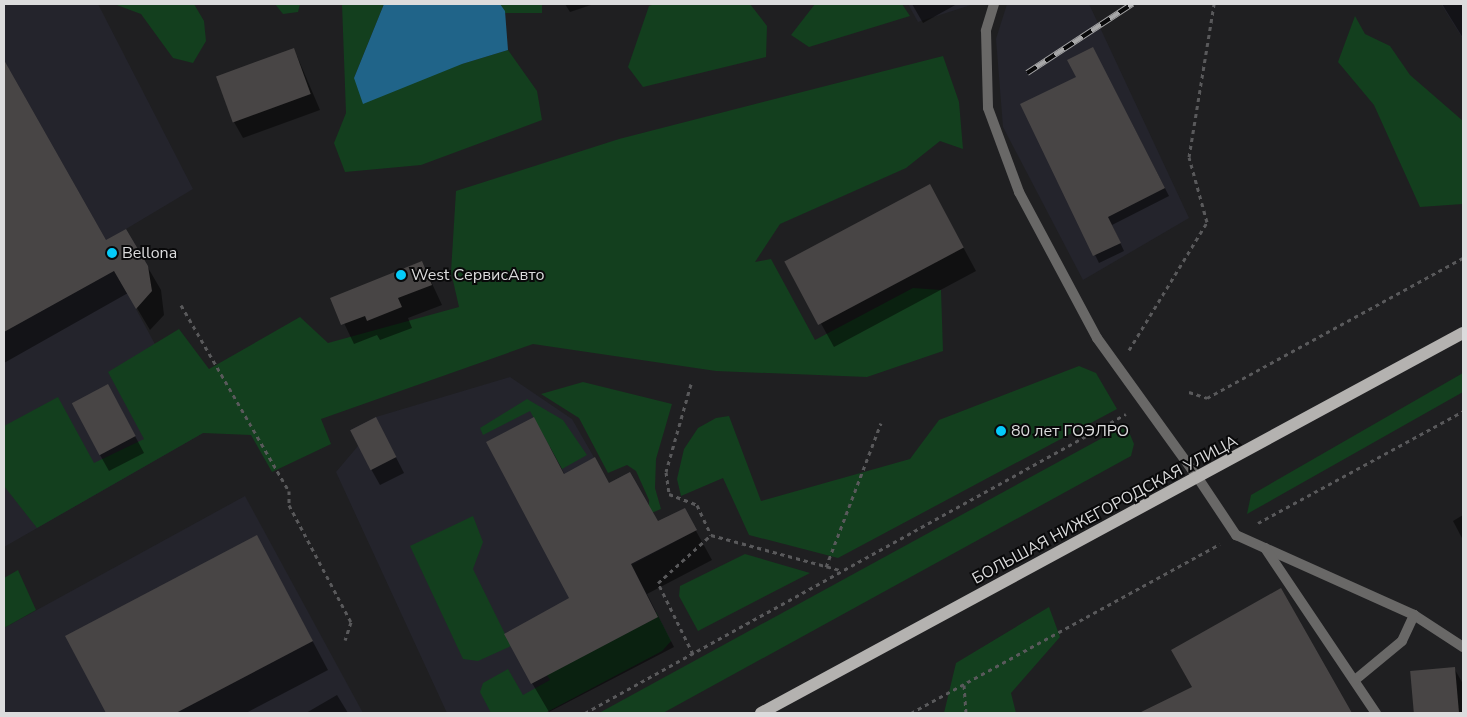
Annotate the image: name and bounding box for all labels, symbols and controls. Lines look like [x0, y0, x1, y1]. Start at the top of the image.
place label: Bellona [122, 243, 177, 263]
marker: Bellona [106, 247, 118, 259]
place label: West СервисАвто [411, 265, 545, 285]
marker: West СервисАвто [395, 269, 407, 281]
place label: 80 лет ГОЭЛРО [1011, 421, 1129, 441]
marker: 80 лет ГОЭЛРО [995, 425, 1007, 437]
street label: БОЛЬШАЯ НИЖЕГОРОДСКАЯ УЛИЦА [969, 432, 1241, 588]

